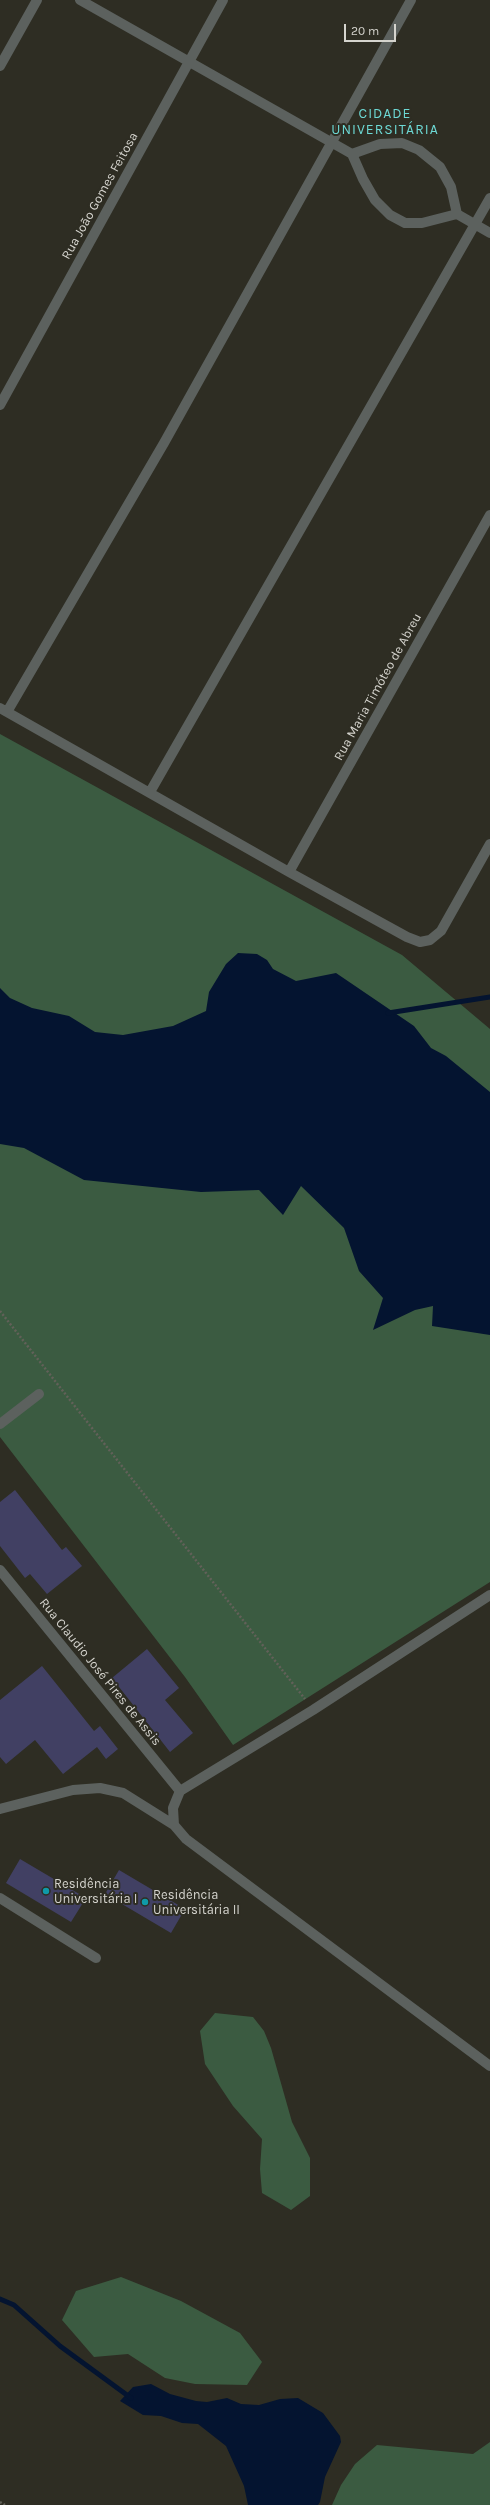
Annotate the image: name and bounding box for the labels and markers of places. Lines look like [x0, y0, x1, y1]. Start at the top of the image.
place label: Residência Universitária I [54, 1876, 137, 1907]
marker: Residência Universitária I [41, 1886, 51, 1896]
place label: Residência Universitária II [153, 1887, 240, 1918]
marker: Residência Universitária II [140, 1897, 150, 1907]

